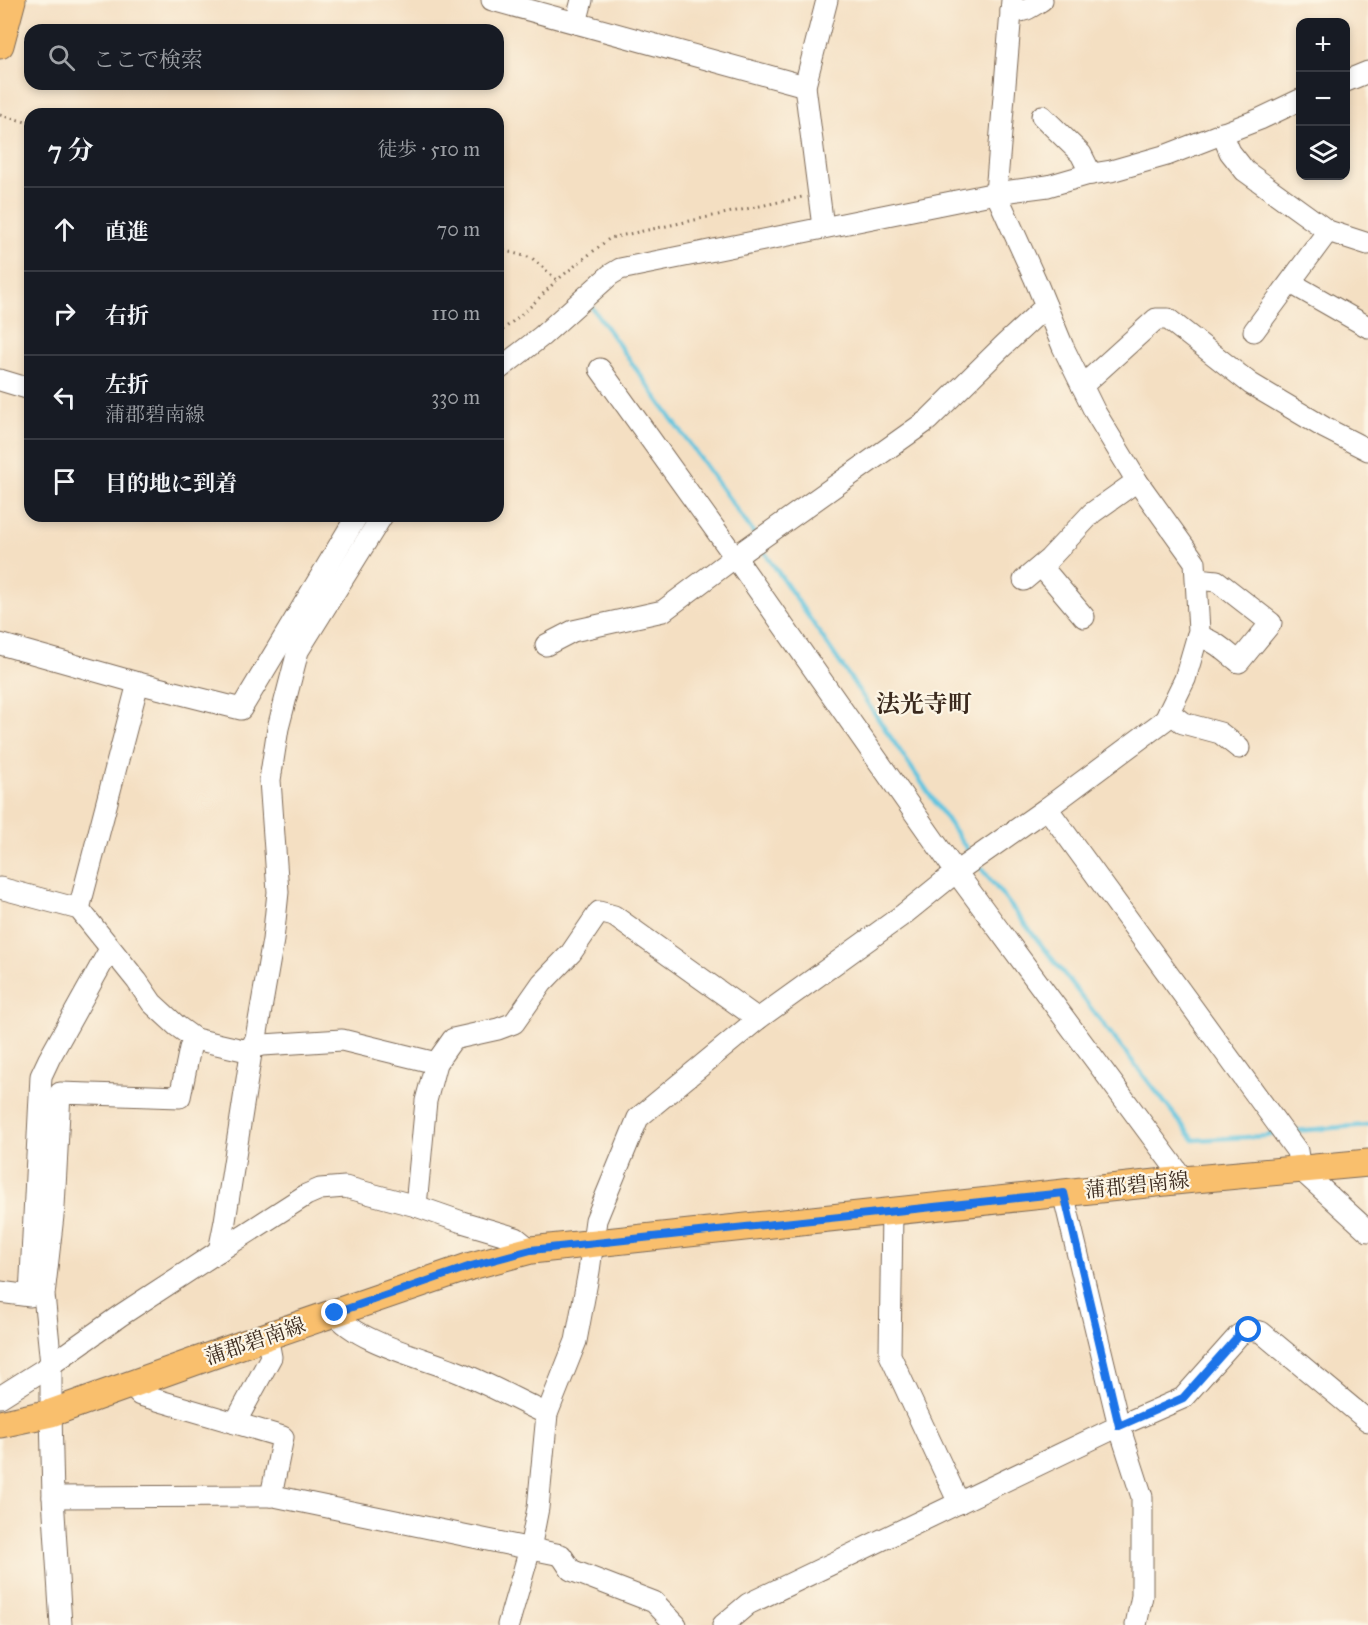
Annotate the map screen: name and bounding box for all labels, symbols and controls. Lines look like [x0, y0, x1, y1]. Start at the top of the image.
map controls [1296, 18, 1350, 180]
button: + [1296, 18, 1350, 72]
search box [24, 24, 504, 90]
icon: search [45, 41, 78, 74]
text: ここで検索 [93, 46, 203, 73]
button: − [1296, 72, 1350, 126]
button: layers [1296, 126, 1350, 180]
text: 7 分 [48, 134, 93, 166]
text: 徒歩 · 510 m [377, 137, 480, 161]
icon: ahead [48, 213, 81, 246]
text: 70 m [437, 217, 480, 241]
text: 直進 [105, 218, 149, 245]
icon: right [48, 297, 81, 330]
text: 110 m [432, 301, 480, 325]
text: 右折 [105, 302, 149, 329]
text: 左折 [105, 371, 149, 398]
icon: left [48, 381, 81, 414]
text: 330 m [431, 385, 480, 409]
text: 蒲郡碧南線 [105, 402, 205, 426]
icon: arrive [48, 465, 81, 498]
text: 目的地に到着 [105, 470, 237, 497]
district label: 法光寺町 [876, 689, 972, 719]
street label: 蒲郡碧南線 [1083, 1167, 1191, 1203]
route end [321, 1299, 347, 1325]
street label: 蒲郡碧南線 [201, 1312, 309, 1370]
route start [1235, 1316, 1261, 1342]

